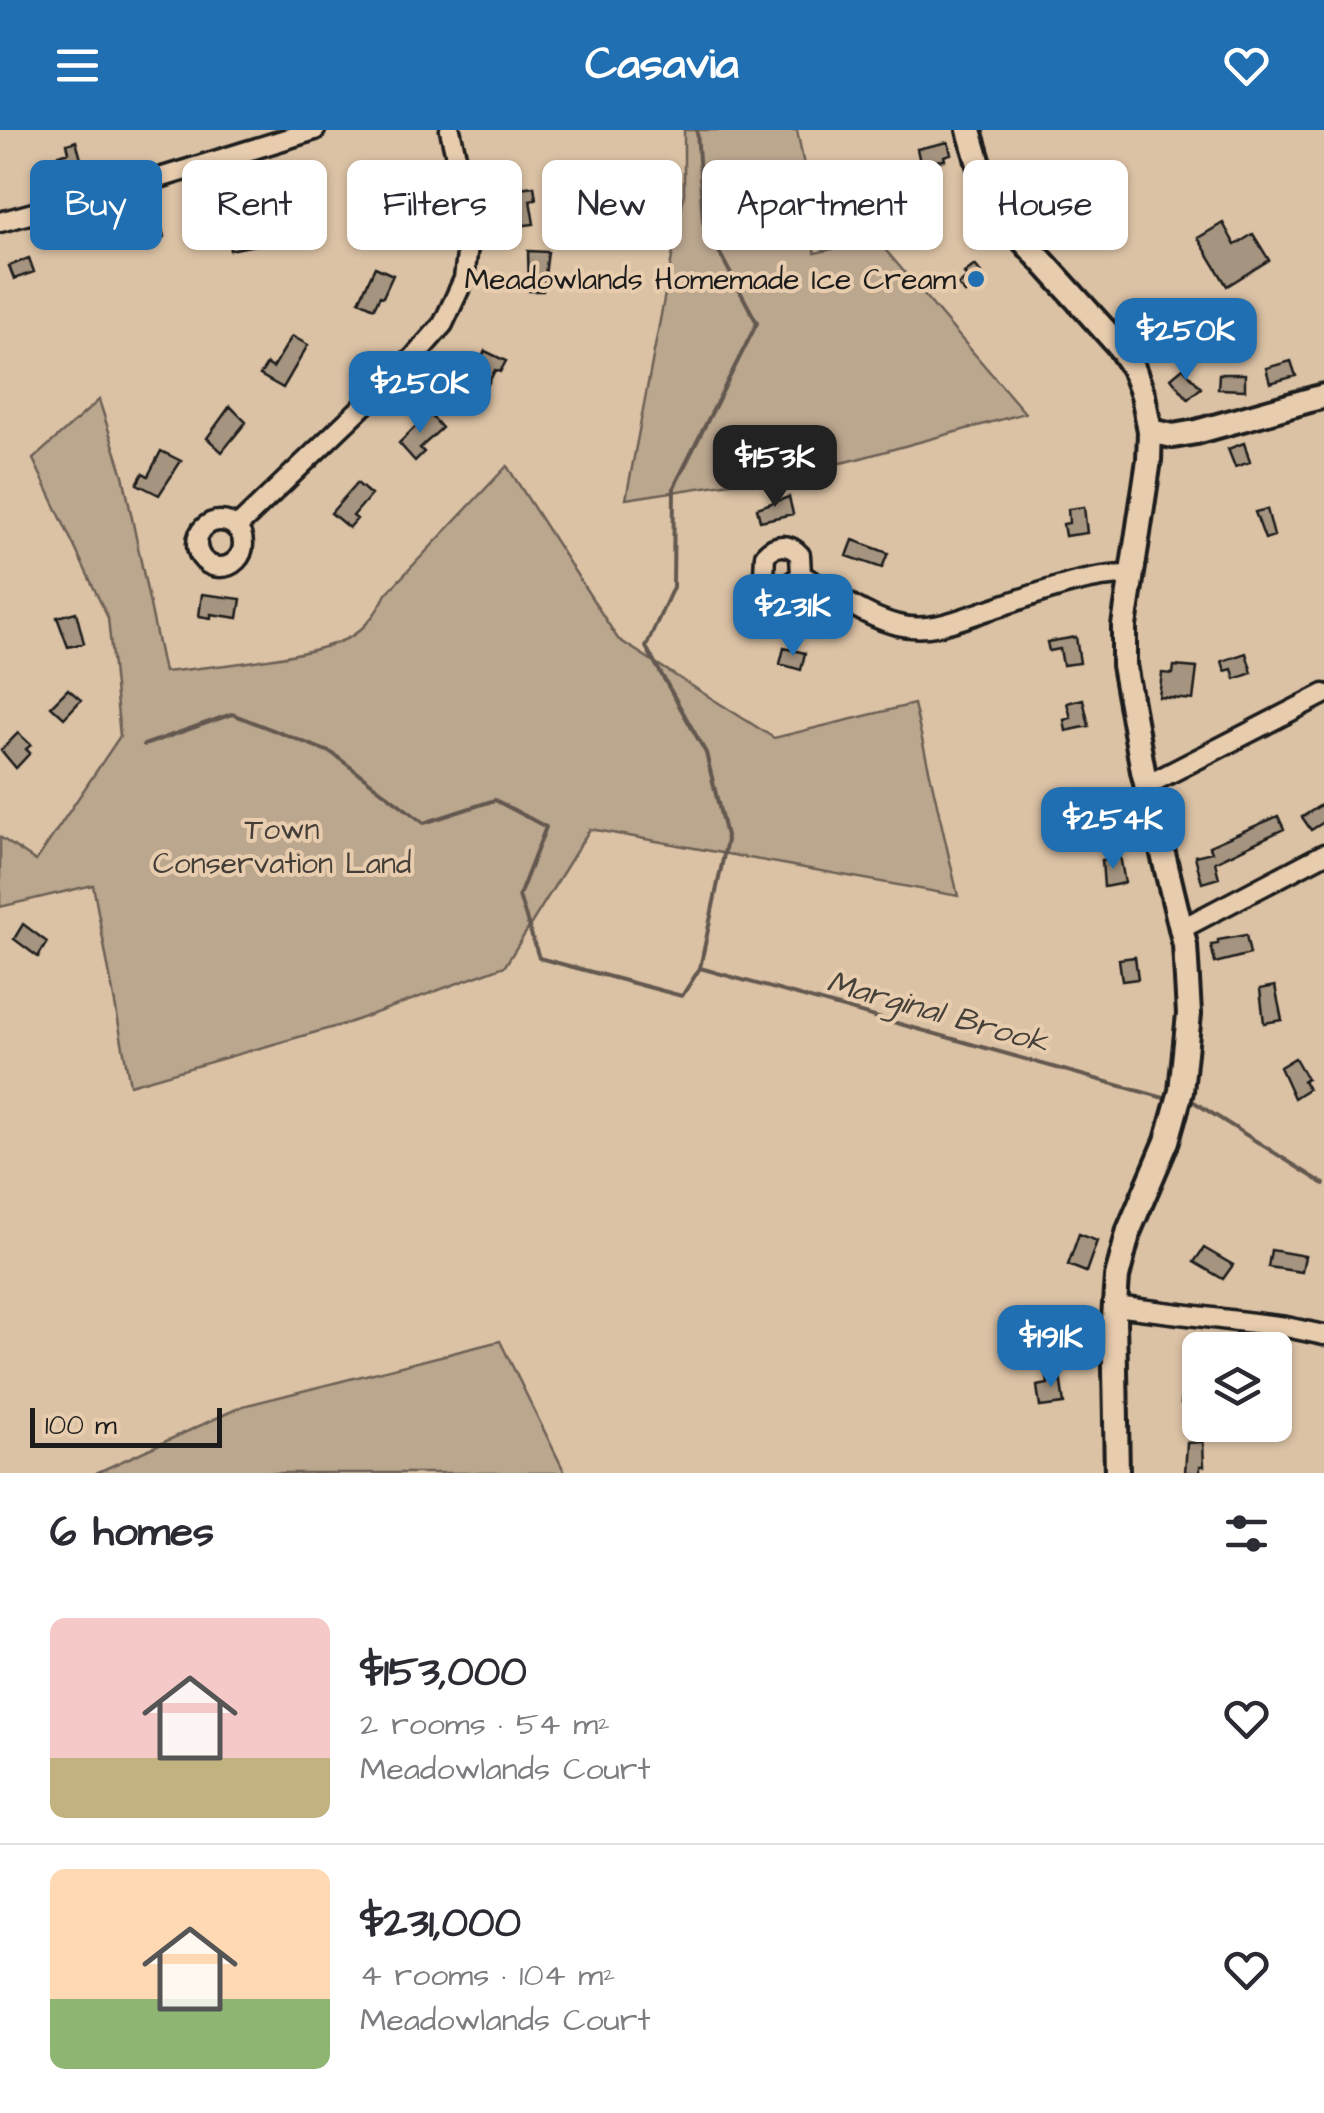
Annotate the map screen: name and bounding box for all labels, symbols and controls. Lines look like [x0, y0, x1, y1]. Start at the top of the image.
text: Casavia [585, 34, 739, 96]
icon: menu [50, 38, 105, 93]
icon: heart [1219, 38, 1274, 93]
chip: Buy [30, 160, 162, 250]
chip: Rent [182, 160, 327, 250]
chip: Filters [347, 160, 522, 250]
chip: New [542, 160, 682, 250]
chip: Apartment [702, 160, 943, 250]
chip: House [963, 160, 1128, 250]
place label: Meadowlands Homemade Ice Cream [464, 259, 957, 301]
marker: Meadowlands Homemade Ice Cream [965, 268, 987, 290]
pin: $250K [1116, 298, 1256, 383]
text: $250K [1137, 308, 1235, 353]
pin: $250K [350, 351, 490, 436]
text: $250K [371, 361, 469, 406]
pin: $153K [705, 425, 845, 510]
text: $153K [735, 435, 815, 480]
pin: $231K [723, 574, 863, 659]
text: $231K [755, 584, 831, 629]
pin: $254K [1043, 787, 1183, 872]
text: $254K [1063, 797, 1163, 842]
park label: Town Conservation Land [153, 809, 411, 885]
water label: Marginal Brook [822, 959, 1055, 1067]
pin: $191K [981, 1305, 1121, 1390]
text: $191K [1019, 1315, 1083, 1360]
map controls [1182, 1332, 1292, 1442]
button: layers [1182, 1332, 1292, 1442]
scale bar [30, 1403, 222, 1448]
text: 100 m [45, 1406, 117, 1445]
text: 6 homes [50, 1504, 214, 1562]
icon: filters [1219, 1506, 1274, 1561]
text: $153,000 [360, 1644, 527, 1702]
icon: home [130, 1658, 250, 1778]
icon: heart [1219, 1691, 1274, 1746]
text: 2 rooms · 54 m² [360, 1702, 610, 1747]
text: Meadowlands Court [360, 1747, 650, 1792]
text: $231,000 [360, 1895, 521, 1953]
icon: home [130, 1909, 250, 2029]
icon: heart [1219, 1942, 1274, 1997]
text: 4 rooms · 104 m² [360, 1953, 615, 1998]
text: Meadowlands Court [360, 1998, 650, 2043]

